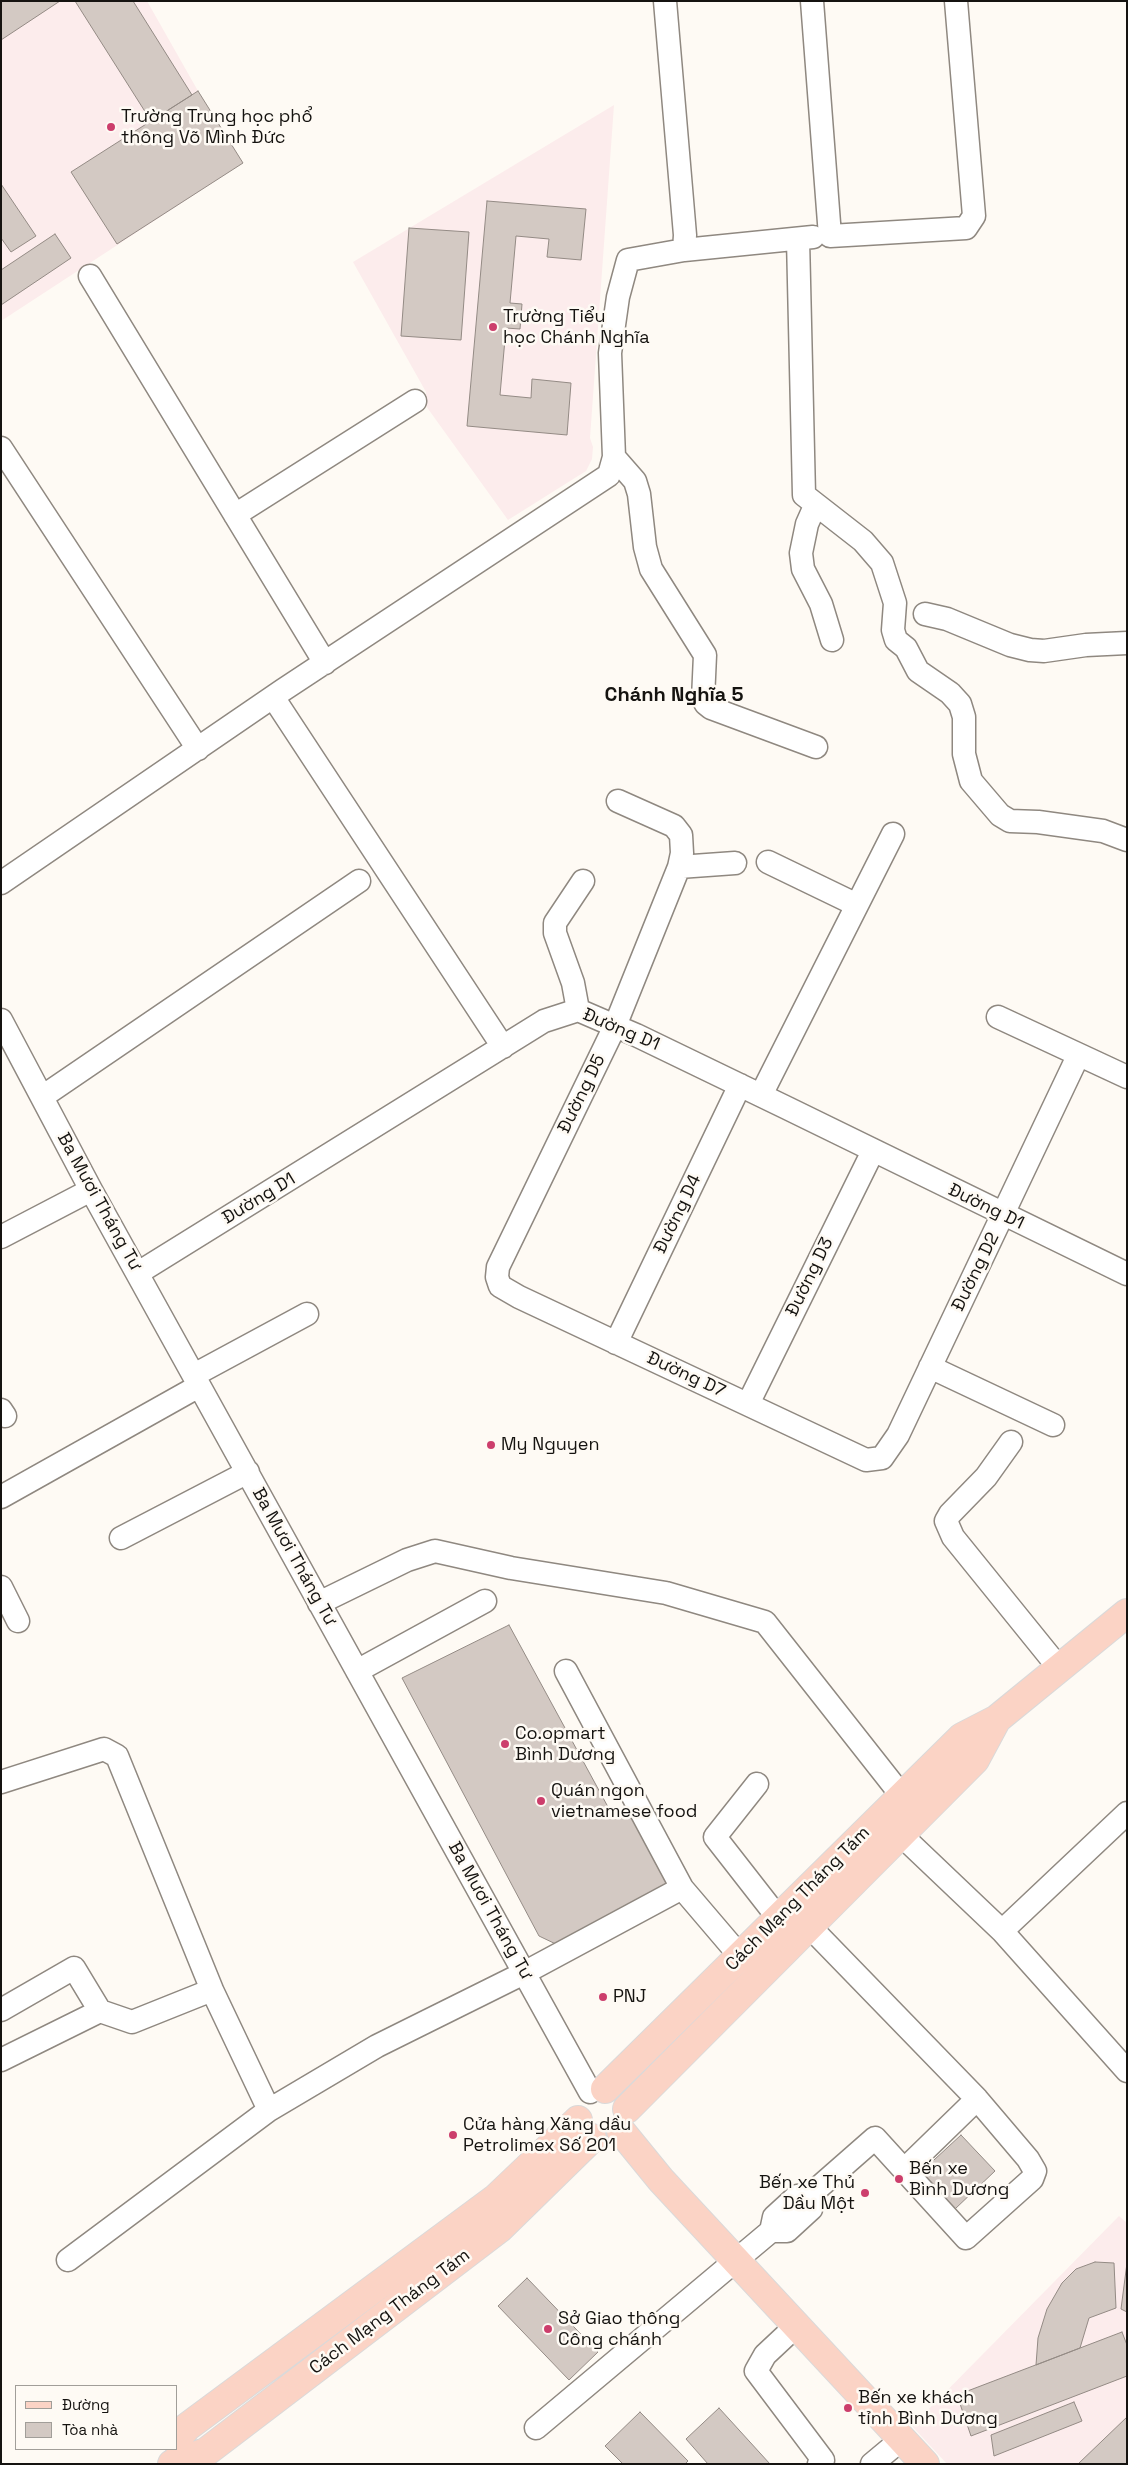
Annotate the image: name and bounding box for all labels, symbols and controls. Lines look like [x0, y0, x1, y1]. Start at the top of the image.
place label: Trường Trung học phổ thông Võ Mình Đức [121, 106, 313, 148]
marker: Trường Trung học phổ thông Võ Mình Đức [105, 121, 117, 133]
place label: Trường Tiểu học Chánh Nghĩa [503, 306, 649, 348]
marker: Trường Tiểu học Chánh Nghĩa [487, 321, 499, 333]
district label: Chánh Nghĩa 5 [605, 684, 743, 708]
street label: Đường D1 [579, 1004, 663, 1056]
street label: Đường D5 [554, 1051, 610, 1137]
street label: Ba Mươi Tháng Tư [52, 1129, 146, 1275]
street label: Đường D1 [219, 1169, 299, 1229]
street label: Đường D4 [650, 1171, 706, 1257]
street label: Đường D1 [945, 1179, 1027, 1235]
street label: Đường D2 [948, 1229, 1004, 1315]
street label: Đường D3 [782, 1234, 838, 1320]
street label: Đường D7 [643, 1347, 729, 1403]
place label: My Nguyen [501, 1434, 599, 1456]
marker: My Nguyen [485, 1439, 497, 1451]
street label: Ba Mươi Tháng Tư [247, 1484, 341, 1630]
place label: Co.opmart Bình Dương [515, 1723, 615, 1766]
marker: Co.opmart Bình Dương [499, 1738, 511, 1750]
place label: Quán ngon vietnamese food [551, 1780, 697, 1822]
marker: Quán ngon vietnamese food [535, 1795, 547, 1807]
street label: Cách Mạng Tháng Tám [721, 1822, 875, 1976]
street label: Ba Mươi Tháng Tư [443, 1838, 537, 1984]
place label: PNJ [613, 1986, 646, 2008]
marker: PNJ [597, 1991, 609, 2003]
place label: Cửa hàng Xăng dầu Petrolimex Số 201 [463, 2114, 631, 2156]
marker: Cửa hàng Xăng dầu Petrolimex Số 201 [447, 2129, 459, 2141]
place label: Bến xe Bình Dương [909, 2158, 1009, 2200]
place label: Bến xe Thủ Dầu Một [759, 2172, 855, 2214]
marker: Bến xe Bình Dương [893, 2173, 905, 2185]
marker: Bến xe Thủ Dầu Một [859, 2187, 871, 2199]
street label: Cách Mạng Tháng Tám [306, 2245, 474, 2379]
place label: Sở Giao thông Công chánh [558, 2308, 680, 2350]
marker: Sở Giao thông Công chánh [542, 2323, 554, 2335]
legend [15, 2385, 178, 2450]
place label: Bến xe khách tỉnh Bình Dương [858, 2387, 998, 2430]
text: Đường [62, 2395, 110, 2414]
marker: Bến xe khách tỉnh Bình Dương [842, 2402, 854, 2414]
text: Tòa nhà [62, 2420, 118, 2439]

